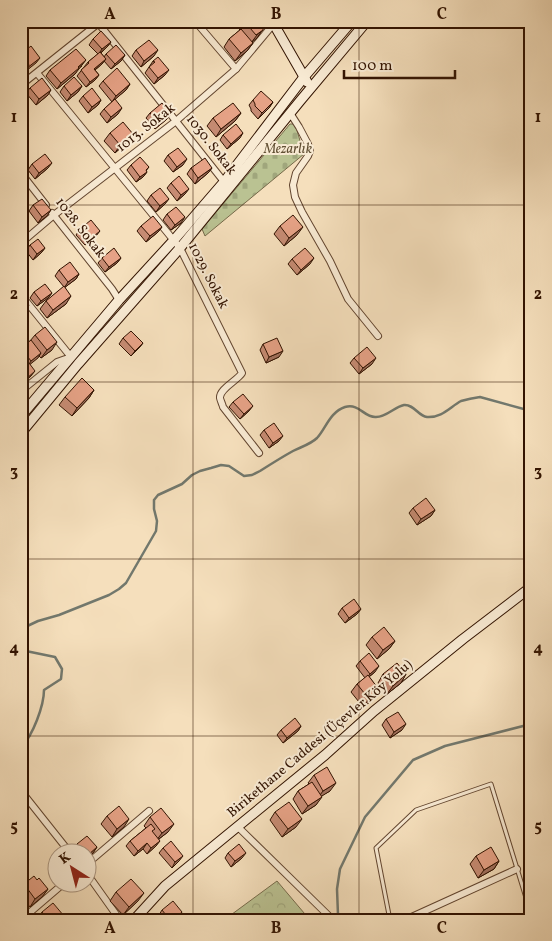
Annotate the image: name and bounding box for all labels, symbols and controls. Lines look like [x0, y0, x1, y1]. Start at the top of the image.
text: A [104, 4, 116, 26]
text: B [271, 4, 282, 26]
text: C [437, 4, 447, 26]
scale bar [344, 48, 456, 80]
text: 100 m [352, 56, 392, 77]
street label: 1013. Sokak [113, 99, 180, 157]
text: 1 [11, 107, 17, 129]
text: 1 [535, 107, 541, 129]
street label: 1030. Sokak [181, 111, 241, 180]
park label: Mezarlık [263, 140, 313, 159]
street label: 1028. Sokak [50, 194, 110, 262]
street label: 1029. Sokak [183, 240, 233, 313]
text: 2 [10, 284, 18, 306]
text: 2 [534, 284, 542, 306]
text: 3 [10, 461, 18, 483]
text: 3 [534, 461, 542, 483]
text: 4 [9, 638, 19, 660]
text: 4 [533, 638, 543, 660]
street label: Birikethane Caddesi (Üçevler Köy Yolu) [223, 656, 417, 822]
text: 5 [10, 816, 18, 838]
text: 5 [534, 816, 542, 838]
north arrow [48, 844, 98, 894]
text: K [56, 848, 75, 869]
text: A [104, 918, 116, 940]
text: B [271, 918, 282, 940]
text: C [437, 918, 447, 940]

